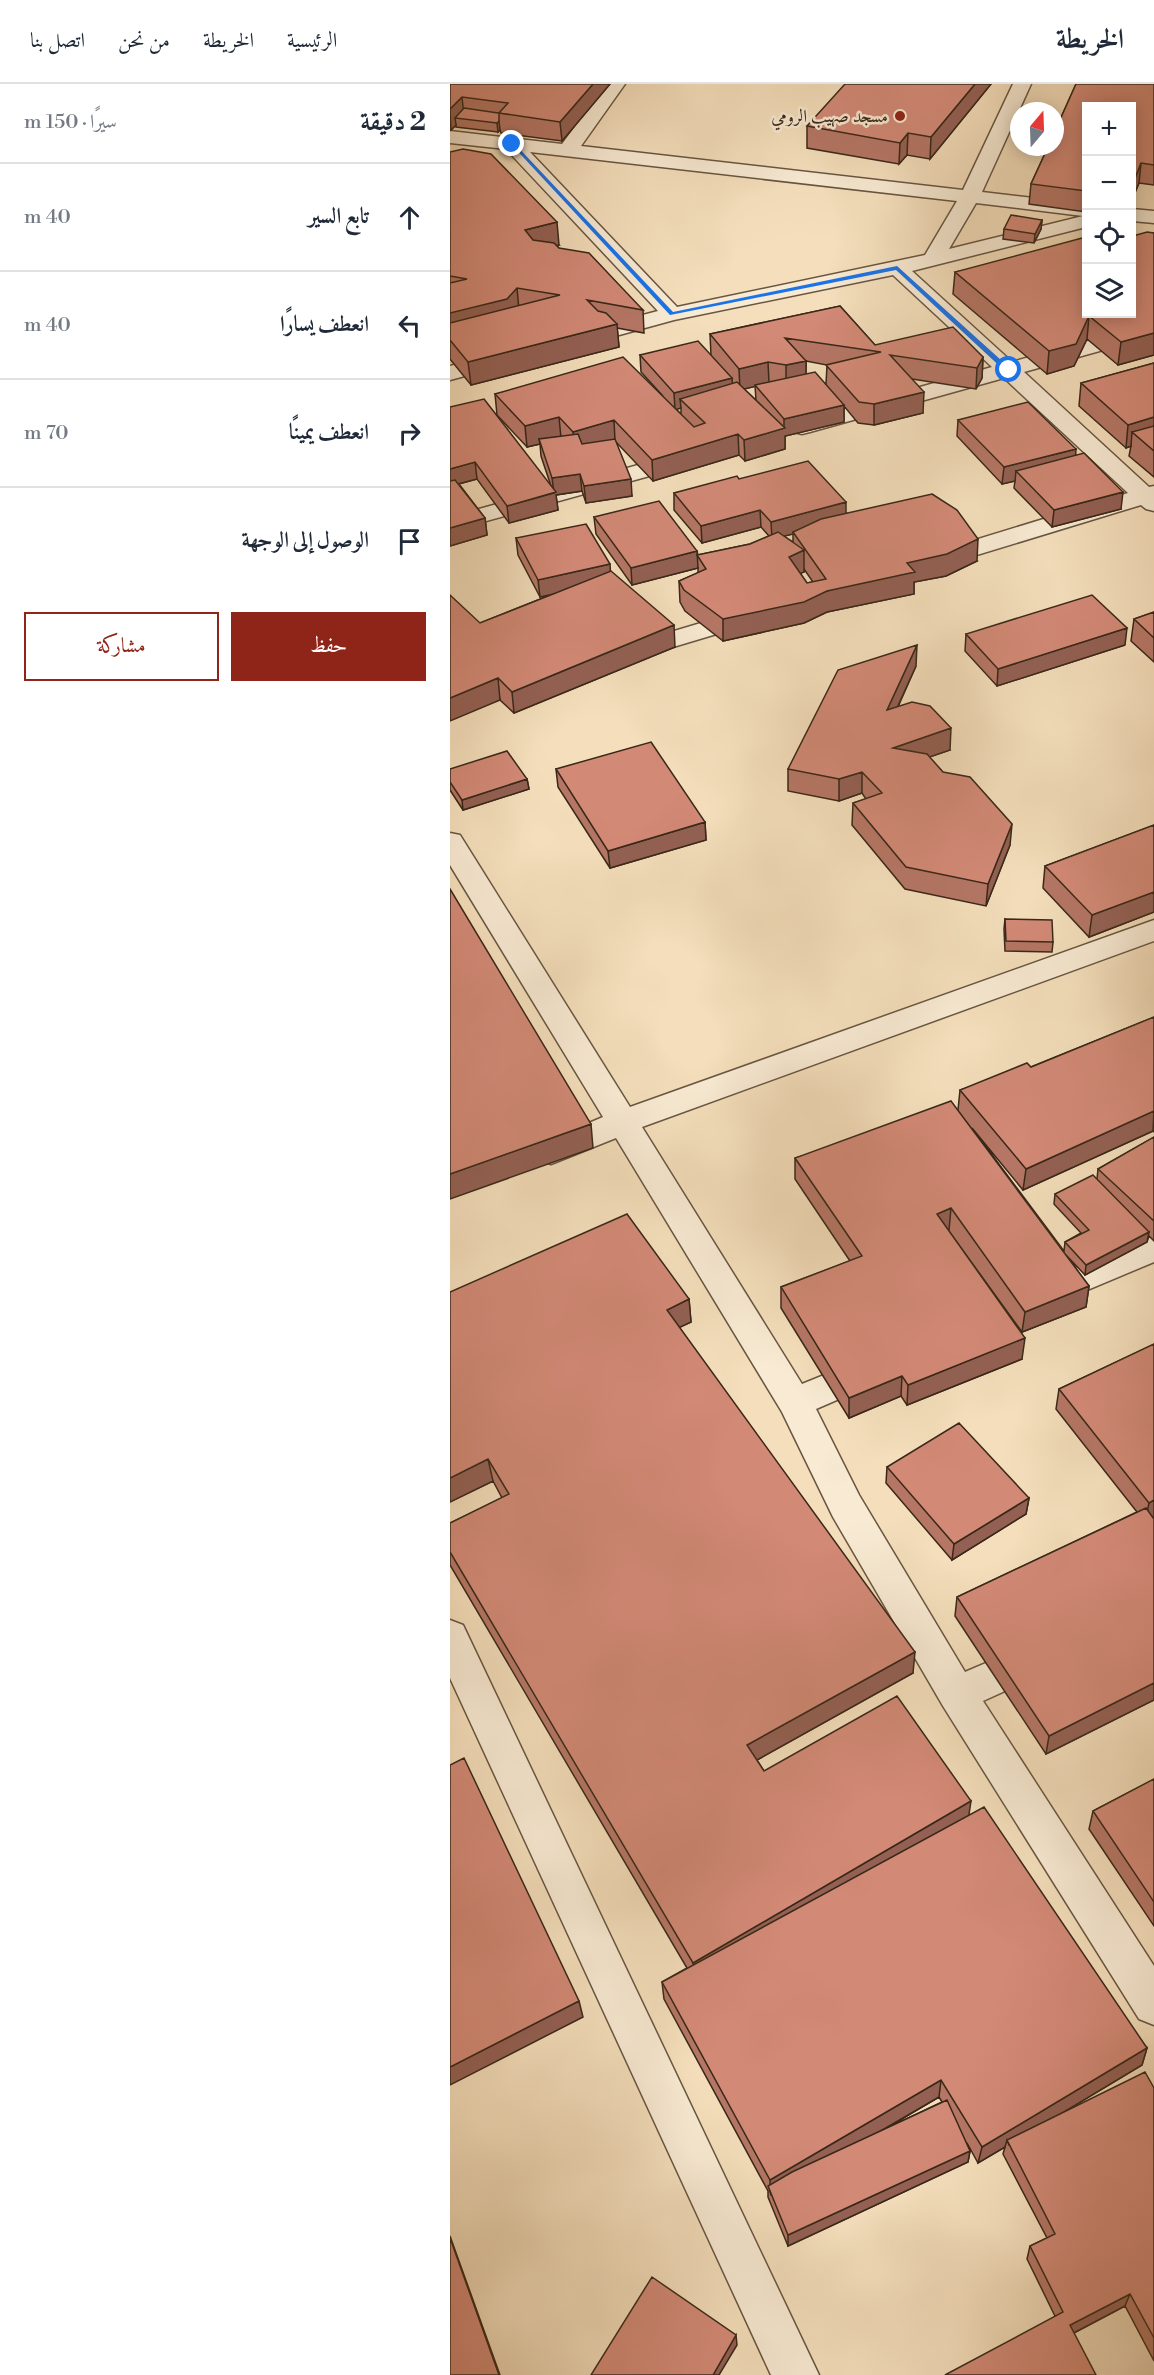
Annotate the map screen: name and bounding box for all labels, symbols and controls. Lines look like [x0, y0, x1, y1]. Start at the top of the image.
text: الخريطة [1056, 22, 1124, 57]
text: اتصل بنا [30, 28, 85, 54]
text: من نحن [118, 28, 170, 54]
text: الخريطة [203, 28, 254, 54]
text: الرئيسية [287, 28, 337, 54]
north arrow [1010, 102, 1064, 156]
map controls [1082, 102, 1136, 318]
button: + [1082, 102, 1136, 156]
place label: مسجد صهيب الرومي [771, 105, 888, 131]
text: 2 دقيقة [360, 106, 426, 138]
marker: مسجد صهيب الرومي [893, 109, 907, 123]
text: سيرًا · 150 m [24, 110, 117, 135]
route end [498, 130, 524, 156]
button: − [1082, 156, 1136, 210]
icon: ahead [393, 201, 426, 234]
text: تابع السير [308, 203, 369, 230]
text: 40 m [24, 205, 71, 230]
button: locate [1082, 210, 1136, 264]
button: layers [1082, 264, 1136, 318]
icon: left [393, 309, 426, 342]
text: انعطف يسارًا [280, 311, 369, 338]
text: 40 m [24, 313, 71, 338]
route start [995, 356, 1021, 382]
icon: right [393, 417, 426, 450]
text: انعطف يمينًا [289, 419, 369, 446]
text: 70 m [24, 421, 69, 446]
icon: arrive [393, 525, 426, 558]
text: الوصول إلى الوجهة [241, 527, 369, 554]
button: مشاركة [24, 612, 219, 681]
button: حفظ [231, 612, 426, 681]

